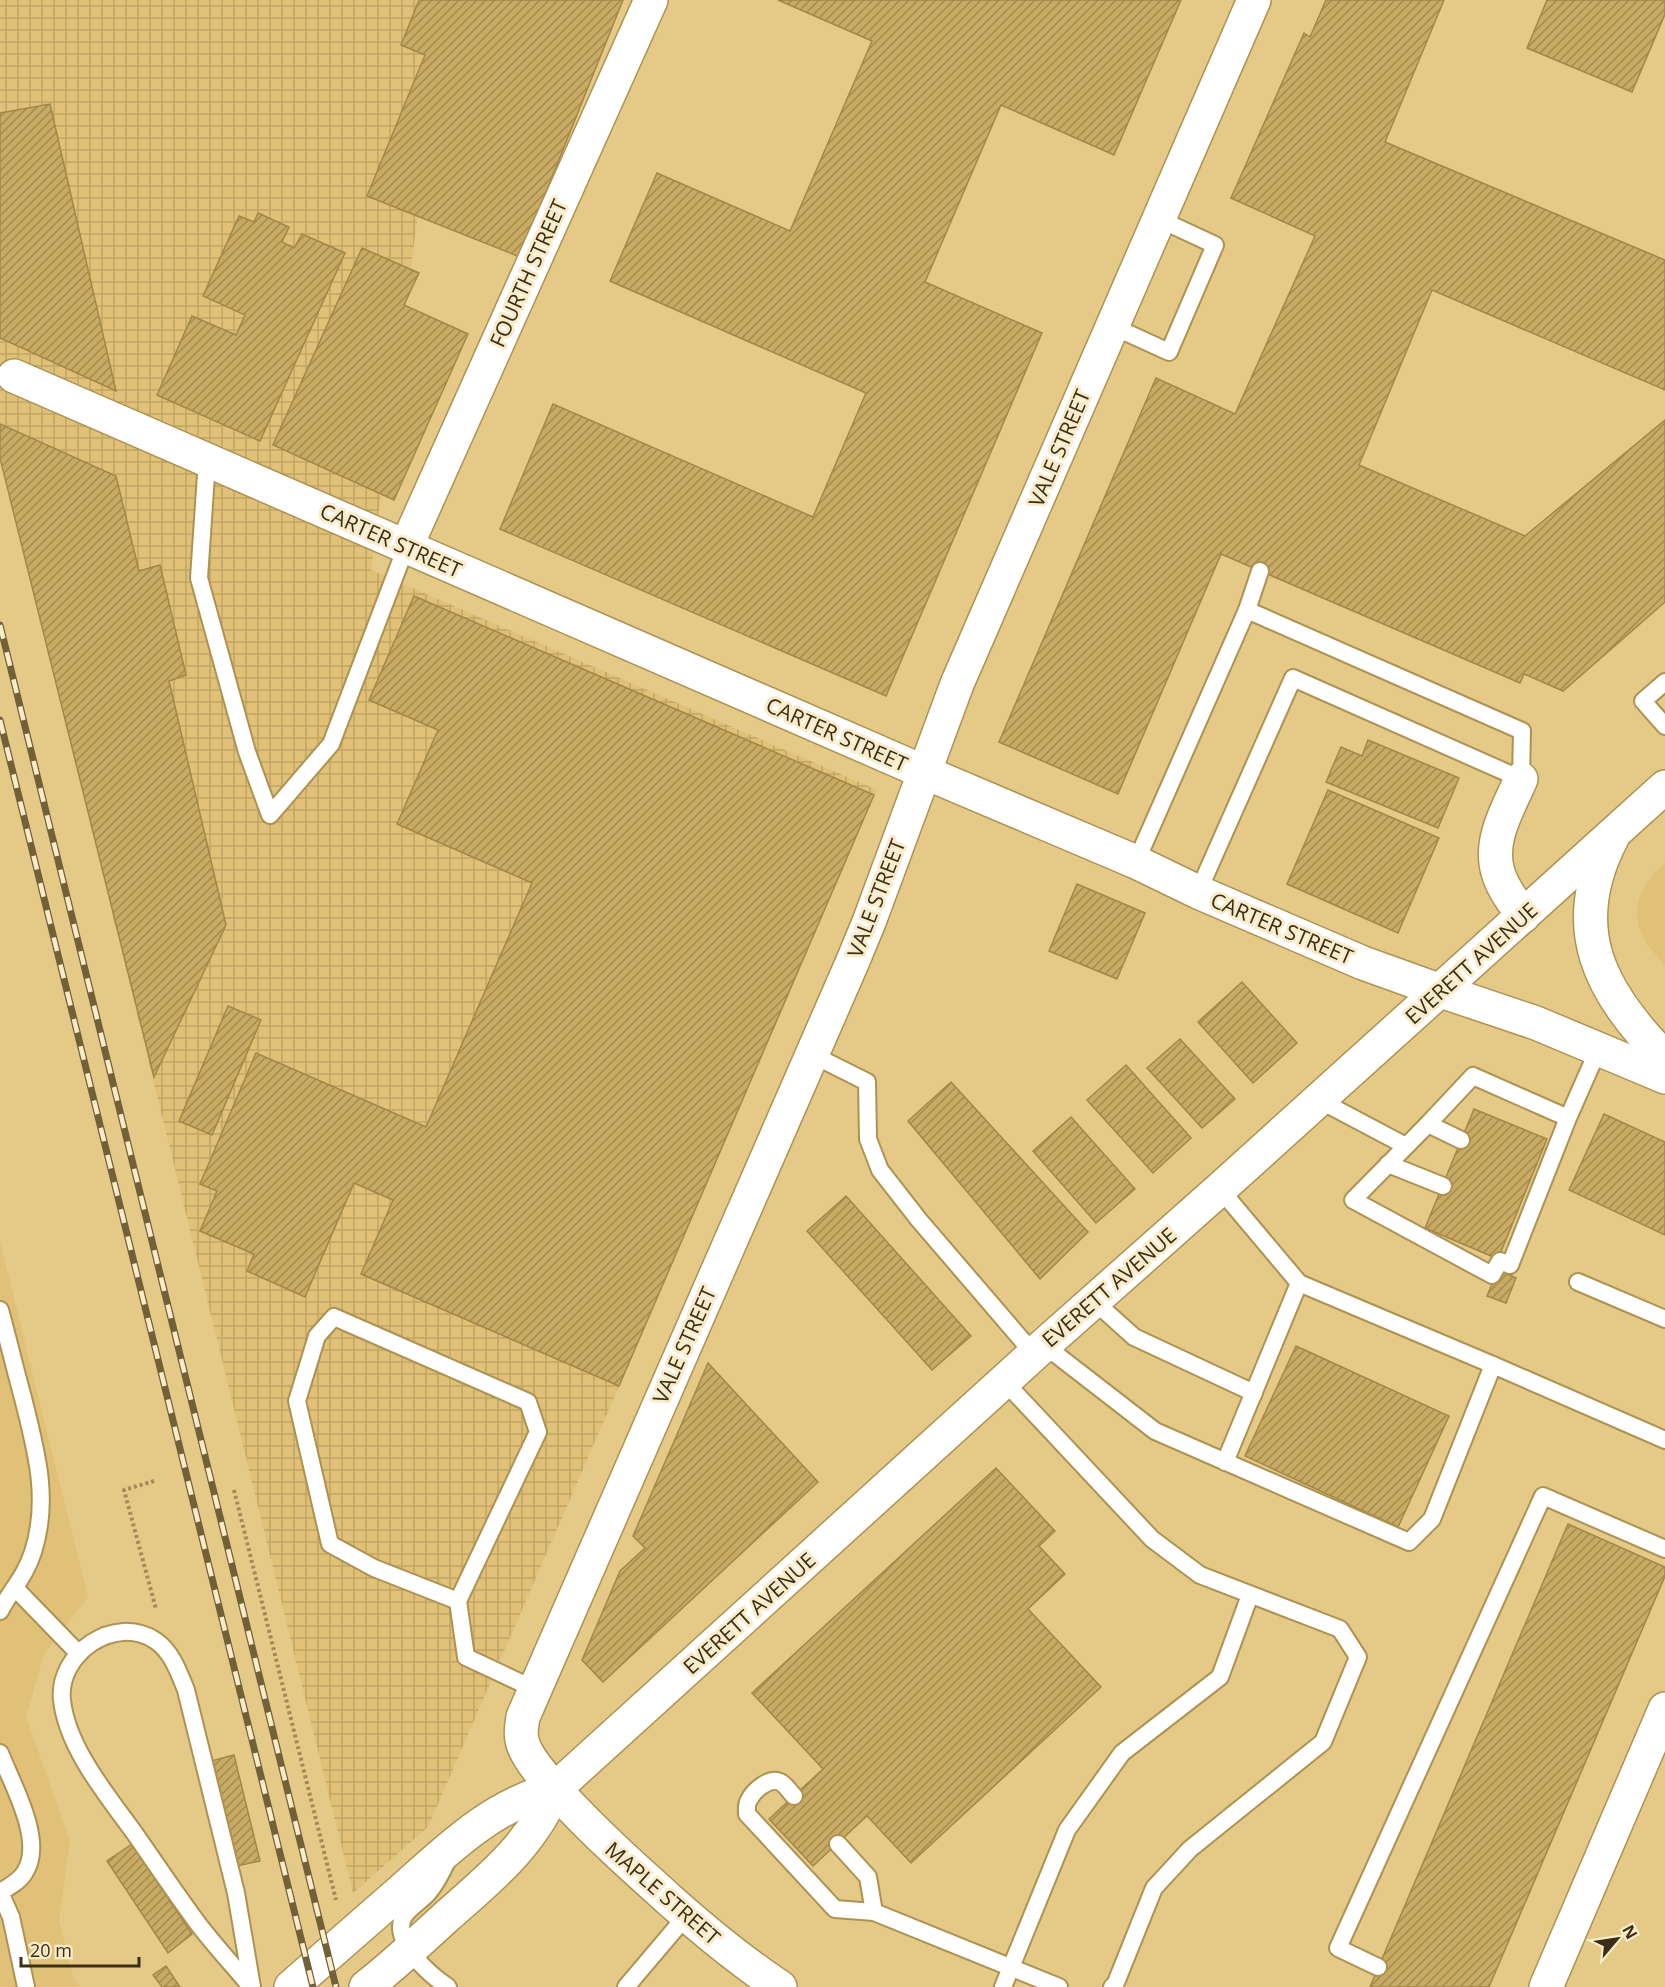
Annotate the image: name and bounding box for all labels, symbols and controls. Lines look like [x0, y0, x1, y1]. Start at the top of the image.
street label: FOURTH STREET [483, 194, 573, 351]
street label: VALE STREET [1022, 385, 1096, 511]
street label: CARTER STREET [316, 496, 467, 584]
street label: CARTER STREET [762, 690, 913, 778]
street label: VALE STREET [841, 834, 912, 961]
street label: CARTER STREET [1207, 885, 1358, 971]
street label: EVERETT AVENUE [1399, 896, 1543, 1030]
street label: EVERETT AVENUE [1036, 1221, 1182, 1353]
street label: VALE STREET [646, 1282, 722, 1408]
street label: EVERETT AVENUE [677, 1546, 821, 1680]
street label: MAPLE STREET [600, 1835, 727, 1951]
north arrow [1587, 1909, 1647, 1969]
text: N [1617, 1921, 1643, 1943]
scale bar [21, 1930, 140, 1968]
text: 20 m [30, 1938, 72, 1962]

